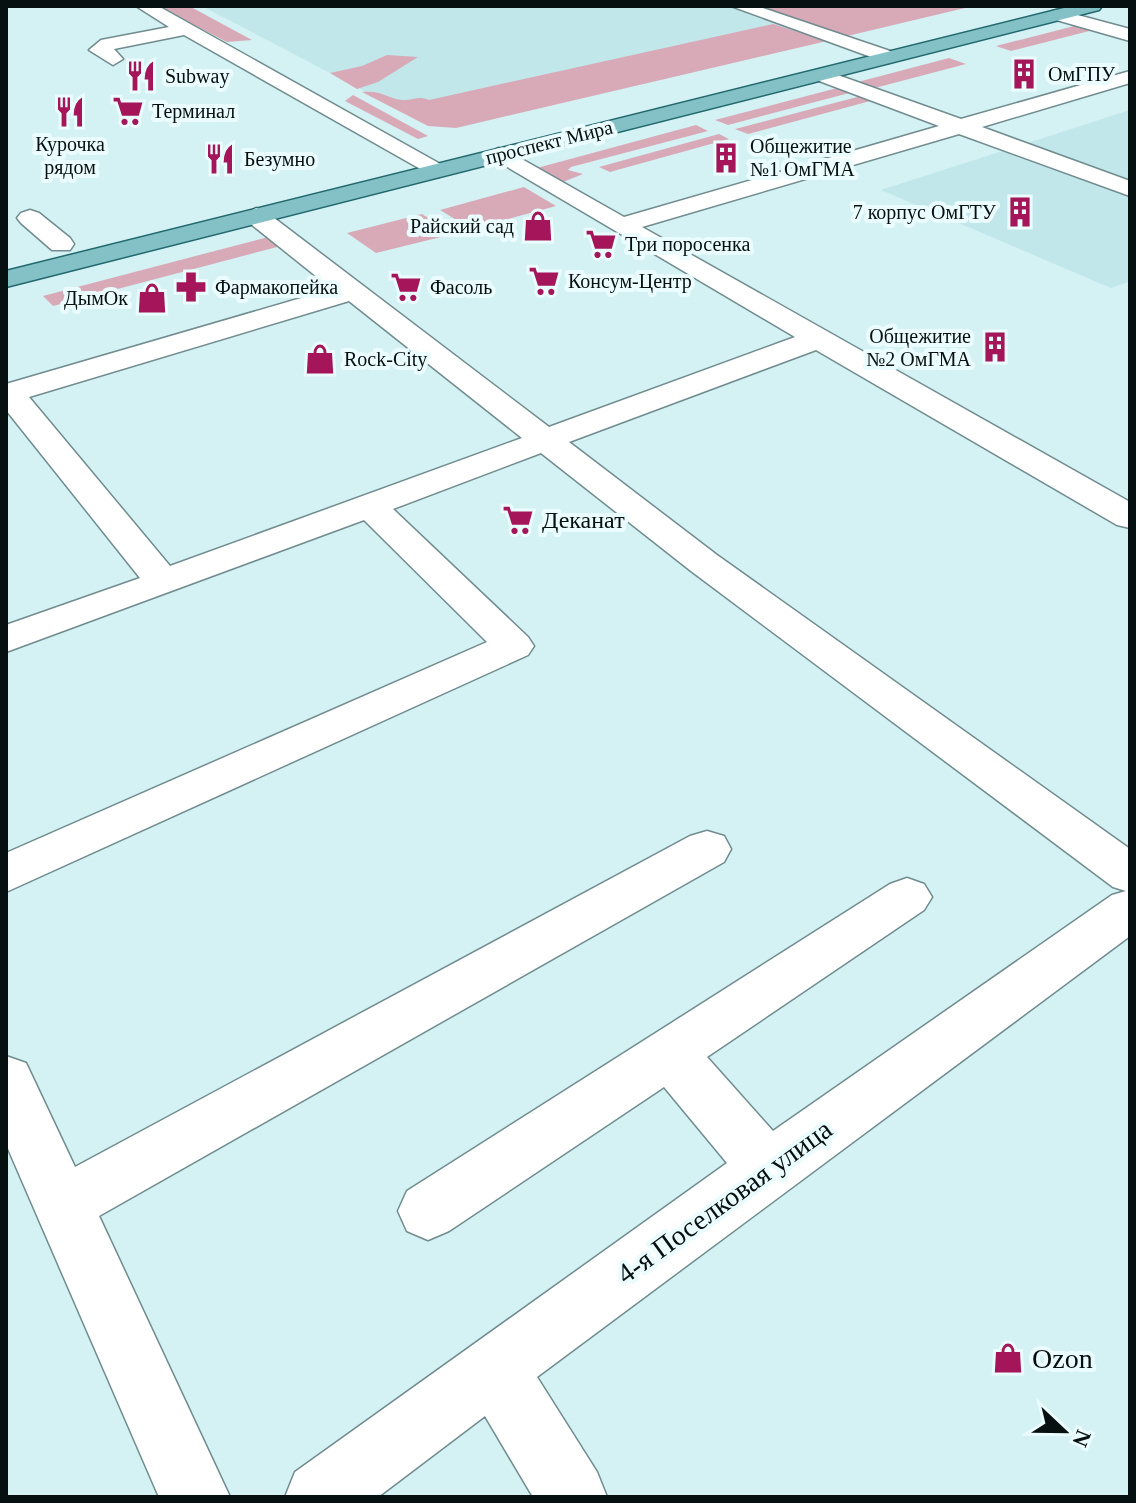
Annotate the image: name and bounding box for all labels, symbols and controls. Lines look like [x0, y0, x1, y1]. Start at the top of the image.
building icon: ОмГПУ [1007, 57, 1041, 91]
restaurant icon: Subway [124, 59, 158, 93]
place label: ОмГПУ [1048, 63, 1116, 85]
place label: Subway [165, 65, 229, 88]
supermarket icon: Терминал [111, 94, 145, 128]
restaurant icon: Курочка рядом [53, 95, 87, 129]
place label: Терминал [152, 100, 235, 123]
street label: проспект Мира [483, 116, 615, 169]
place label: Курочка рядом [35, 133, 105, 179]
place label: Общежитие №1 ОмГМА [750, 135, 855, 180]
building icon: Общежитие №1 ОмГМА [709, 141, 743, 175]
restaurant icon: Безумно [203, 142, 237, 176]
place label: Безумно [244, 148, 315, 171]
building icon: 7 корпус ОмГТУ [1003, 195, 1037, 229]
place label: 7 корпус ОмГТУ [853, 201, 997, 224]
shop icon: Райский сад [521, 209, 555, 243]
place label: Райский сад [410, 215, 514, 238]
supermarket icon: Три поросенка [584, 227, 618, 261]
place label: Три поросенка [625, 233, 750, 256]
supermarket icon: Консум-Центр [527, 264, 561, 298]
pharmacy icon: Фармакопейка [174, 270, 208, 304]
supermarket icon: Фасоль [389, 270, 423, 304]
place label: Консум-Центр [568, 270, 692, 293]
place label: Фармакопейка [215, 276, 338, 299]
place label: Фасоль [430, 276, 492, 298]
shop icon: ДымОк [135, 281, 169, 315]
place label: ДымОк [64, 287, 128, 310]
place label: Общежитие №2 ОмГМА [866, 325, 972, 370]
building icon: Общежитие №2 ОмГМА [978, 330, 1012, 364]
shop icon: Rock-City [303, 342, 337, 376]
place label: Rock-City [344, 348, 427, 371]
supermarket icon: Деканат [501, 503, 535, 537]
place label: Деканат [542, 507, 625, 533]
street label: 4-я Поселковая улица [611, 1113, 838, 1290]
shop icon: Ozon [991, 1341, 1025, 1375]
place label: Ozon [1032, 1343, 1093, 1374]
north arrow [1024, 1391, 1104, 1471]
text: N [1067, 1426, 1097, 1450]

